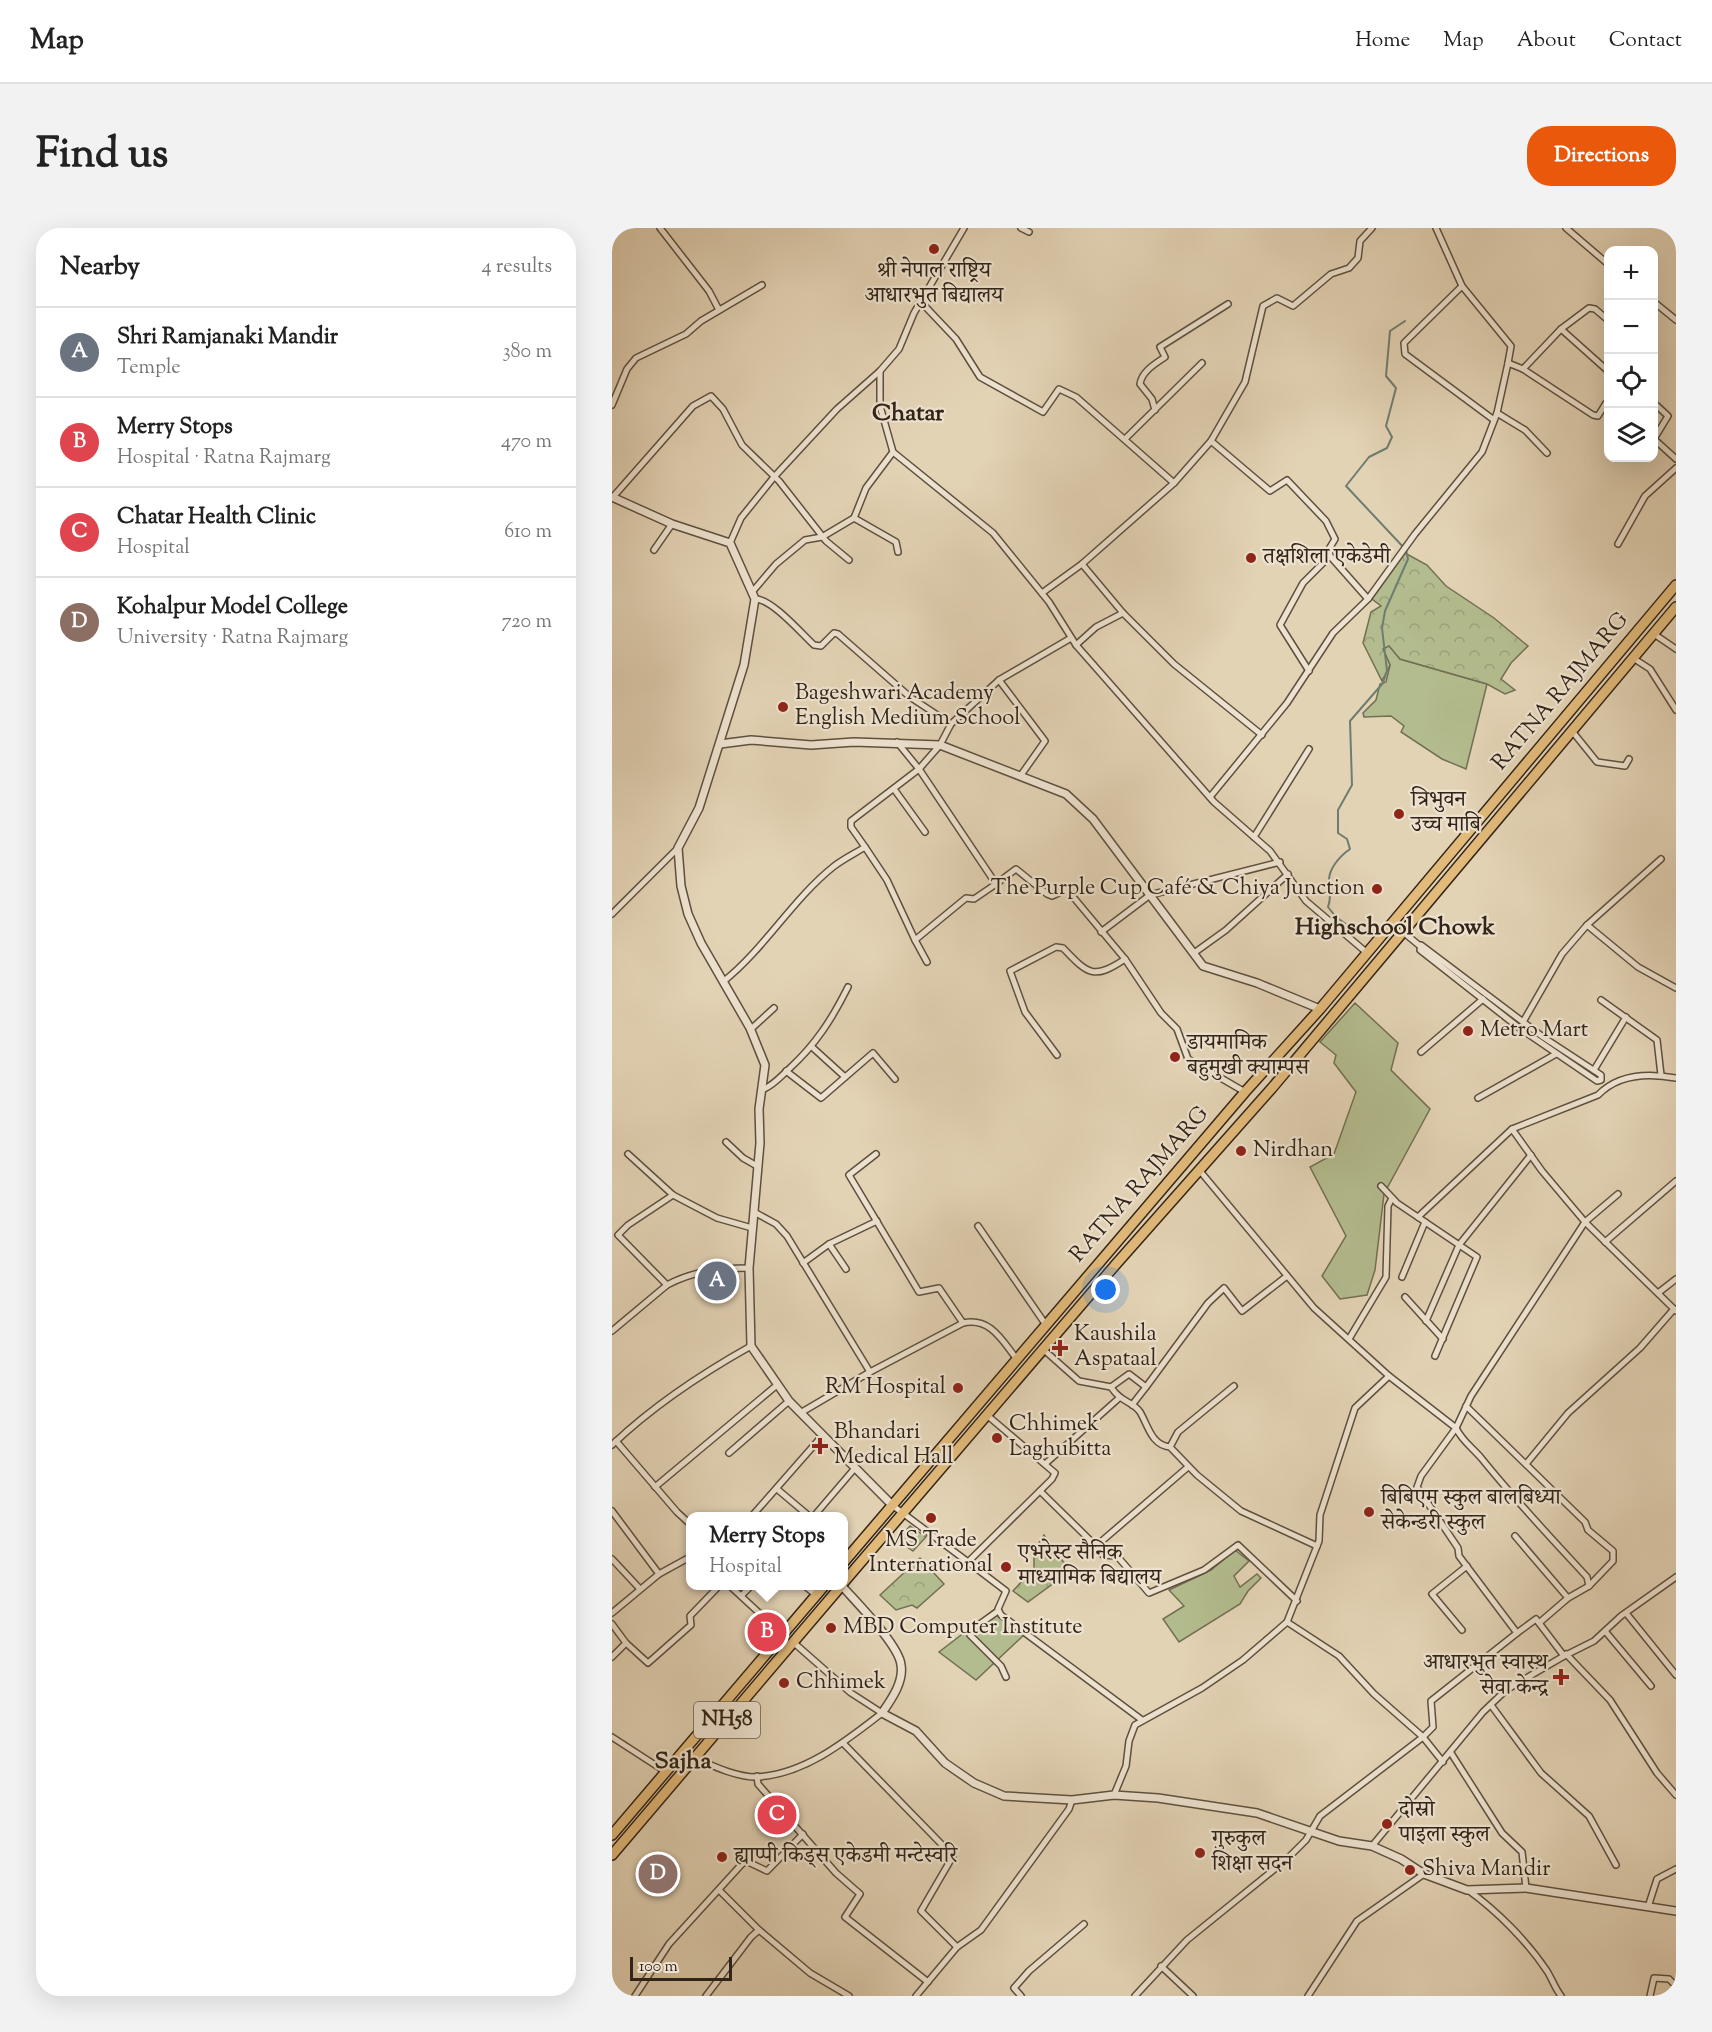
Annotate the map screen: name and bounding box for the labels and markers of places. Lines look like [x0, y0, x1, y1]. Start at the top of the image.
marker: श्री नेपाल राष्ट्रिय आधारभुत बिद्यालय [927, 242, 941, 256]
place label: श्री नेपाल राष्ट्रिय आधारभुत बिद्यालय [865, 256, 1005, 313]
place label: तक्षशिला एकेडेमी [1262, 542, 1392, 574]
marker: तक्षशिला एकेडेमी [1244, 551, 1258, 565]
place label: Bageshwari Academy English Medium School [795, 678, 1020, 735]
marker: Bageshwari Academy English Medium School [776, 700, 790, 714]
place label: त्रिभुवन उच्च माबि [1410, 785, 1483, 842]
marker: त्रिभुवन उच्च माबि [1392, 807, 1406, 821]
place label: The Purple Cup Café & Chiya Junction [991, 873, 1365, 905]
marker: The Purple Cup Café & Chiya Junction [1370, 882, 1384, 896]
place label: Metro Mart [1480, 1015, 1589, 1047]
marker: Metro Mart [1461, 1024, 1475, 1038]
place label: डायमामिक बहुमुखी क्याम्पस [1186, 1028, 1311, 1085]
marker: डायमामिक बहुमुखी क्याम्पस [1168, 1050, 1182, 1064]
place label: Nirdhan [1253, 1135, 1333, 1167]
marker: Nirdhan [1234, 1144, 1248, 1158]
pin: A [698, 1258, 736, 1304]
place label: Kaushila Aspataal [1074, 1319, 1157, 1376]
marker: Kaushila Aspataal [1051, 1339, 1069, 1357]
place label: RM Hospital [825, 1372, 946, 1404]
marker: RM Hospital [951, 1381, 965, 1395]
place label: Chhimek Laghubitta [1009, 1409, 1111, 1466]
place label: Bhandari Medical Hall [834, 1417, 953, 1474]
marker: Chhimek Laghubitta [990, 1431, 1004, 1445]
marker: Bhandari Medical Hall [811, 1437, 829, 1455]
place label: बिबिएम स्कुल बालबिध्या सेकेन्डरी स्कुल [1380, 1483, 1562, 1540]
marker: बिबिएम स्कुल बालबिध्या सेकेन्डरी स्कुल [1362, 1505, 1376, 1519]
marker: MS Trade International [924, 1511, 938, 1525]
place label: MS Trade International [869, 1525, 993, 1582]
place label: एभरेस्ट सैनिक माध्यामिक बिद्यालय [1017, 1538, 1163, 1595]
marker: एभरेस्ट सैनिक माध्यामिक बिद्यालय [999, 1560, 1013, 1574]
pin: B [748, 1610, 786, 1654]
place label: MBD Computer Institute [843, 1612, 1082, 1644]
marker: MBD Computer Institute [824, 1621, 838, 1635]
place label: आधारभुत स्वास्थ सेवा केन्द्र [1423, 1648, 1550, 1705]
place label: Chhimek [796, 1667, 886, 1699]
marker: आधारभुत स्वास्थ सेवा केन्द्र [1552, 1668, 1570, 1686]
marker: Chhimek [777, 1676, 791, 1690]
pin: C [758, 1792, 796, 1838]
place label: दोस्रो पाइला स्कुल [1398, 1795, 1491, 1852]
marker: दोस्रो पाइला स्कुल [1380, 1817, 1394, 1831]
place label: गुरुकुल शिक्षा सदन [1211, 1824, 1294, 1881]
place label: ह्याप्पी किड्स एकेडमी मन्टेस्वरि [733, 1841, 959, 1873]
marker: गुरुकुल शिक्षा सदन [1193, 1846, 1207, 1860]
marker: ह्याप्पी किड्स एकेडमी मन्टेस्वरि [715, 1850, 729, 1864]
pin: D [638, 1852, 678, 1896]
place label: Shiva Mandir [1422, 1854, 1550, 1886]
marker: Shiva Mandir [1403, 1863, 1417, 1877]

